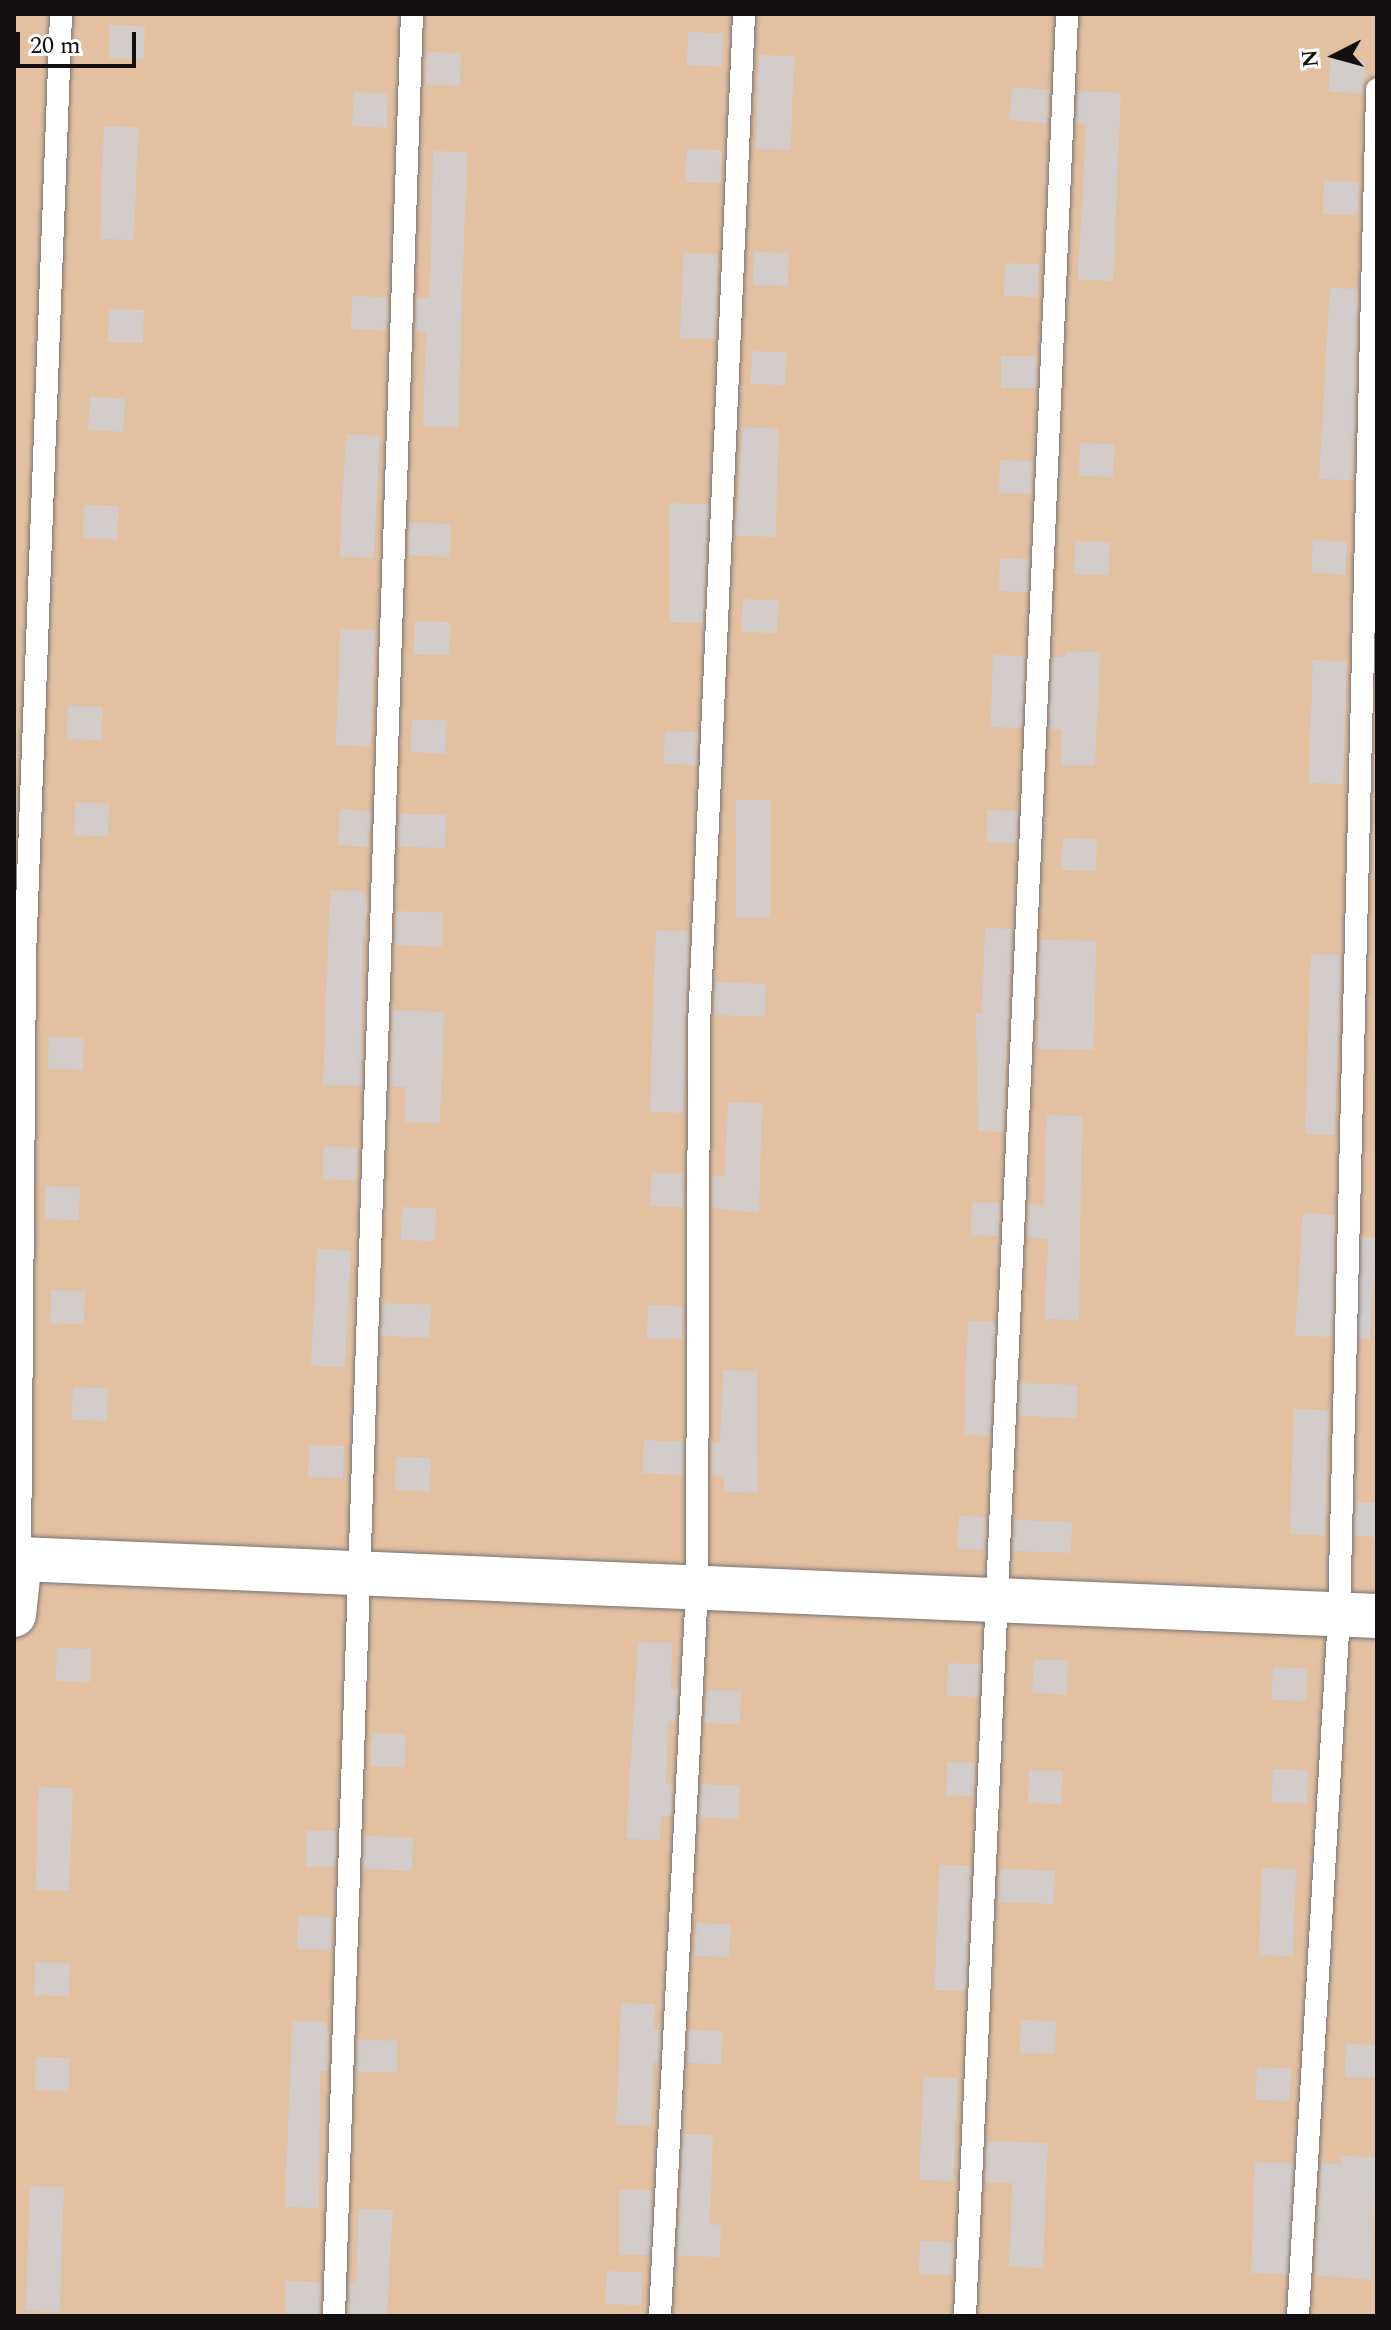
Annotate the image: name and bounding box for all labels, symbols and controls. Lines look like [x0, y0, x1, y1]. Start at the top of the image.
scale bar [20, 16, 140, 66]
north arrow [1295, 16, 1375, 96]
text: 20 m [30, 28, 81, 64]
text: N [1293, 48, 1328, 69]

